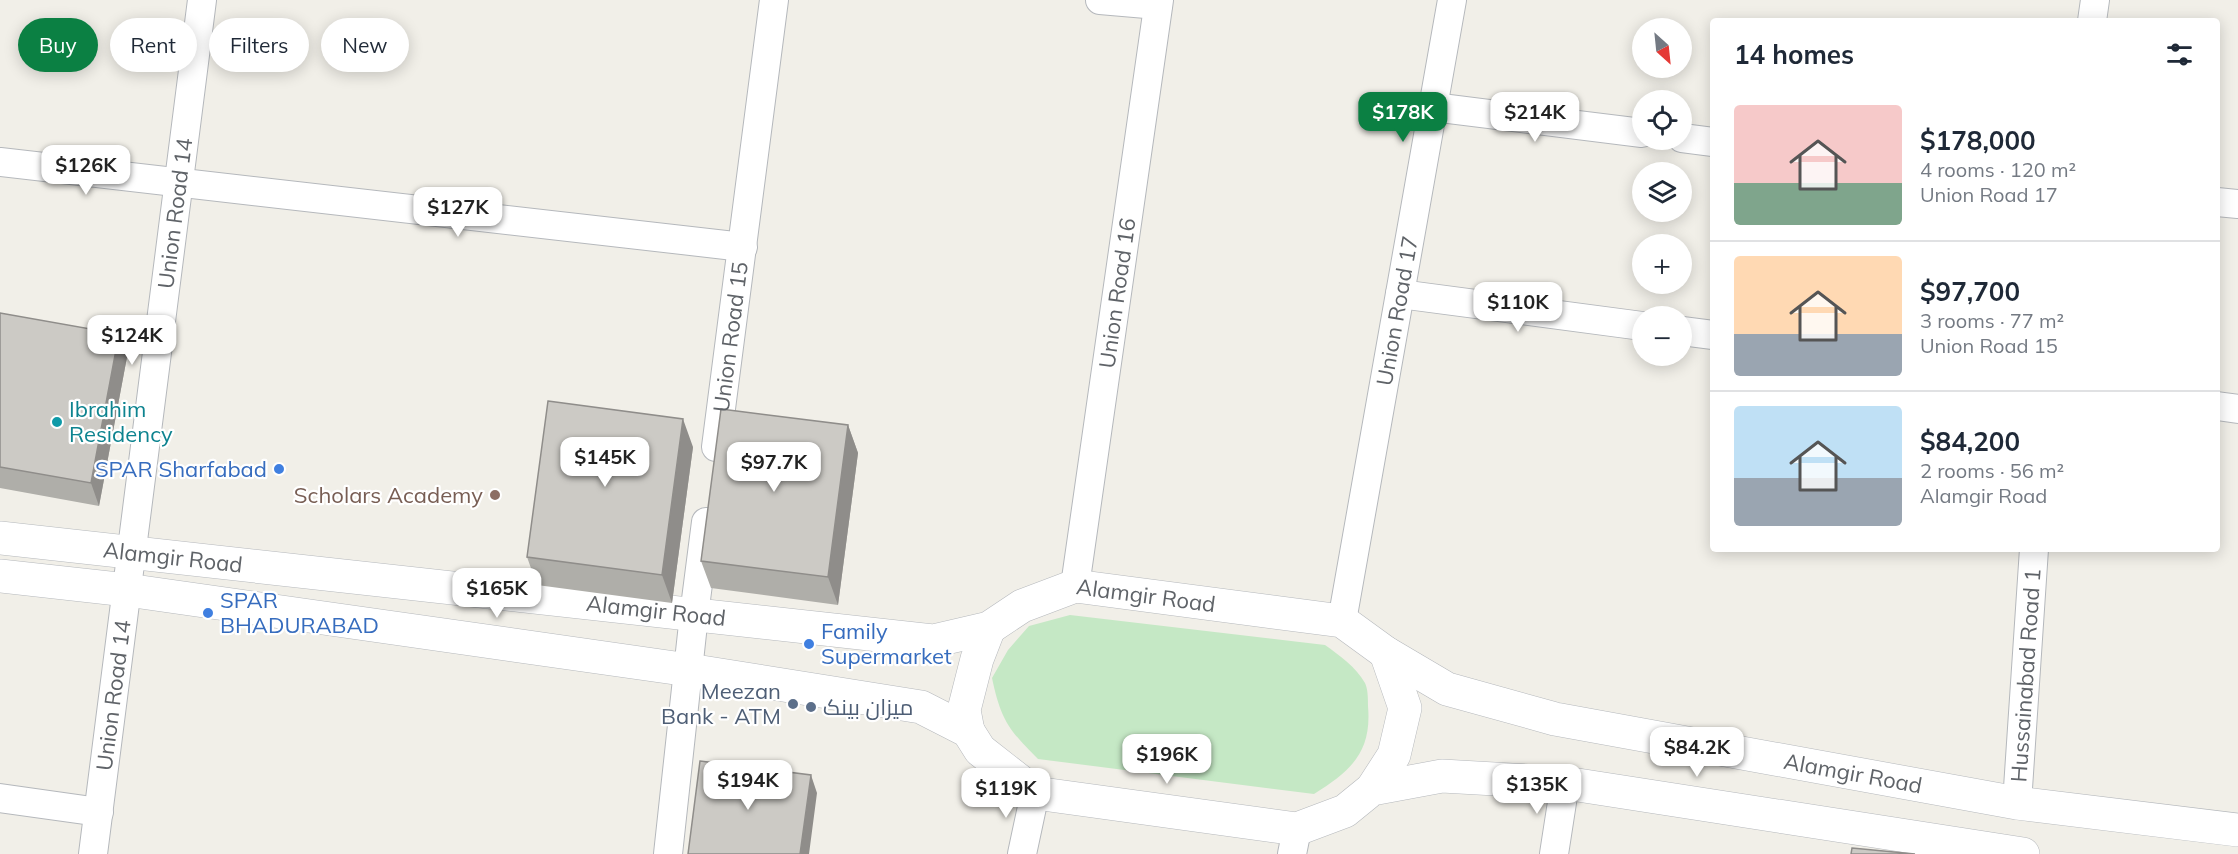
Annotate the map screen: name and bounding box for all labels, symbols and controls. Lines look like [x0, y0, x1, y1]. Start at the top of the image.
chip: Buy [18, 18, 98, 72]
chip: Rent [110, 18, 197, 72]
chip: Filters [209, 18, 309, 72]
chip: New [321, 18, 409, 72]
north arrow [1632, 18, 1692, 78]
map controls [1632, 18, 1692, 366]
text: 14 homes [1734, 38, 1854, 71]
icon: filters [2163, 38, 2196, 71]
button: locate [1632, 90, 1692, 150]
pin: $178K [1361, 92, 1445, 143]
pin: $214K [1493, 92, 1577, 143]
text: $178K [1372, 99, 1434, 124]
text: $214K [1504, 99, 1566, 124]
text: $178,000 [1920, 124, 2036, 157]
icon: home [1782, 129, 1854, 201]
street label: Union Road 14 [151, 136, 198, 290]
pin: $126K [44, 145, 128, 196]
text: $126K [55, 152, 117, 177]
text: 4 rooms · 120 m² [1920, 157, 2076, 182]
button: layers [1632, 162, 1692, 222]
text: Union Road 17 [1920, 182, 2058, 207]
pin: $127K [416, 187, 500, 238]
text: $127K [427, 194, 489, 219]
street label: Union Road 16 [1092, 216, 1142, 370]
street label: Union Road 17 [1370, 234, 1424, 388]
button: + [1632, 234, 1692, 294]
street label: Union Road 15 [707, 260, 754, 414]
text: $97,700 [1920, 275, 2020, 308]
icon: home [1782, 280, 1854, 352]
pin: $110K [1476, 282, 1560, 333]
text: $110K [1487, 289, 1549, 314]
button: − [1632, 306, 1692, 366]
text: 3 rooms · 77 m² [1920, 308, 2064, 333]
pin: $124K [90, 315, 174, 366]
text: $124K [101, 322, 163, 347]
text: Union Road 15 [1920, 333, 2058, 358]
place label: Ibrahim Residency [69, 395, 173, 448]
marker: Ibrahim Residency [50, 415, 64, 429]
text: $84,200 [1920, 425, 2020, 458]
icon: home [1782, 430, 1854, 502]
pin: $145K [563, 437, 647, 488]
pin: $97.7K [725, 442, 823, 493]
text: $145K [574, 444, 636, 469]
text: $97.7K [741, 449, 807, 474]
place label: SPAR Sharfabad [95, 455, 267, 483]
text: 2 rooms · 56 m² [1920, 458, 2064, 483]
marker: SPAR Sharfabad [272, 462, 286, 476]
place label: Scholars Academy [294, 481, 483, 509]
text: Alamgir Road [1920, 483, 2047, 508]
marker: Scholars Academy [488, 488, 502, 502]
street label: Alamgir Road [102, 535, 244, 579]
street label: Hussainabad Road 1 [2004, 567, 2047, 783]
pin: $165K [455, 568, 539, 619]
street label: Alamgir Road [1075, 572, 1217, 618]
text: $165K [466, 575, 528, 600]
place label: SPAR BHADURABAD [220, 586, 379, 639]
street label: Alamgir Road [585, 589, 727, 632]
marker: SPAR BHADURABAD [201, 606, 215, 620]
place label: Family Supermarket [821, 617, 952, 670]
street label: Union Road 14 [90, 618, 137, 772]
marker: Family Supermarket [802, 637, 816, 651]
place label: Meezan Bank - ATM [661, 677, 781, 730]
place label: میزان بینک [823, 693, 913, 721]
marker: Meezan Bank - ATM [786, 697, 800, 711]
marker: میزان بینک [804, 700, 818, 714]
pin: $84.2K [1648, 727, 1746, 778]
pin: $196K [1125, 734, 1209, 785]
text: $84.2K [1664, 734, 1730, 759]
text: $196K [1136, 741, 1198, 766]
street label: Alamgir Road [1782, 747, 1925, 800]
pin: $194K [706, 760, 790, 811]
pin: $135K [1495, 764, 1579, 815]
text: $194K [717, 767, 779, 792]
pin: $119K [964, 768, 1048, 819]
text: $135K [1506, 771, 1568, 796]
text: $119K [975, 775, 1037, 800]

